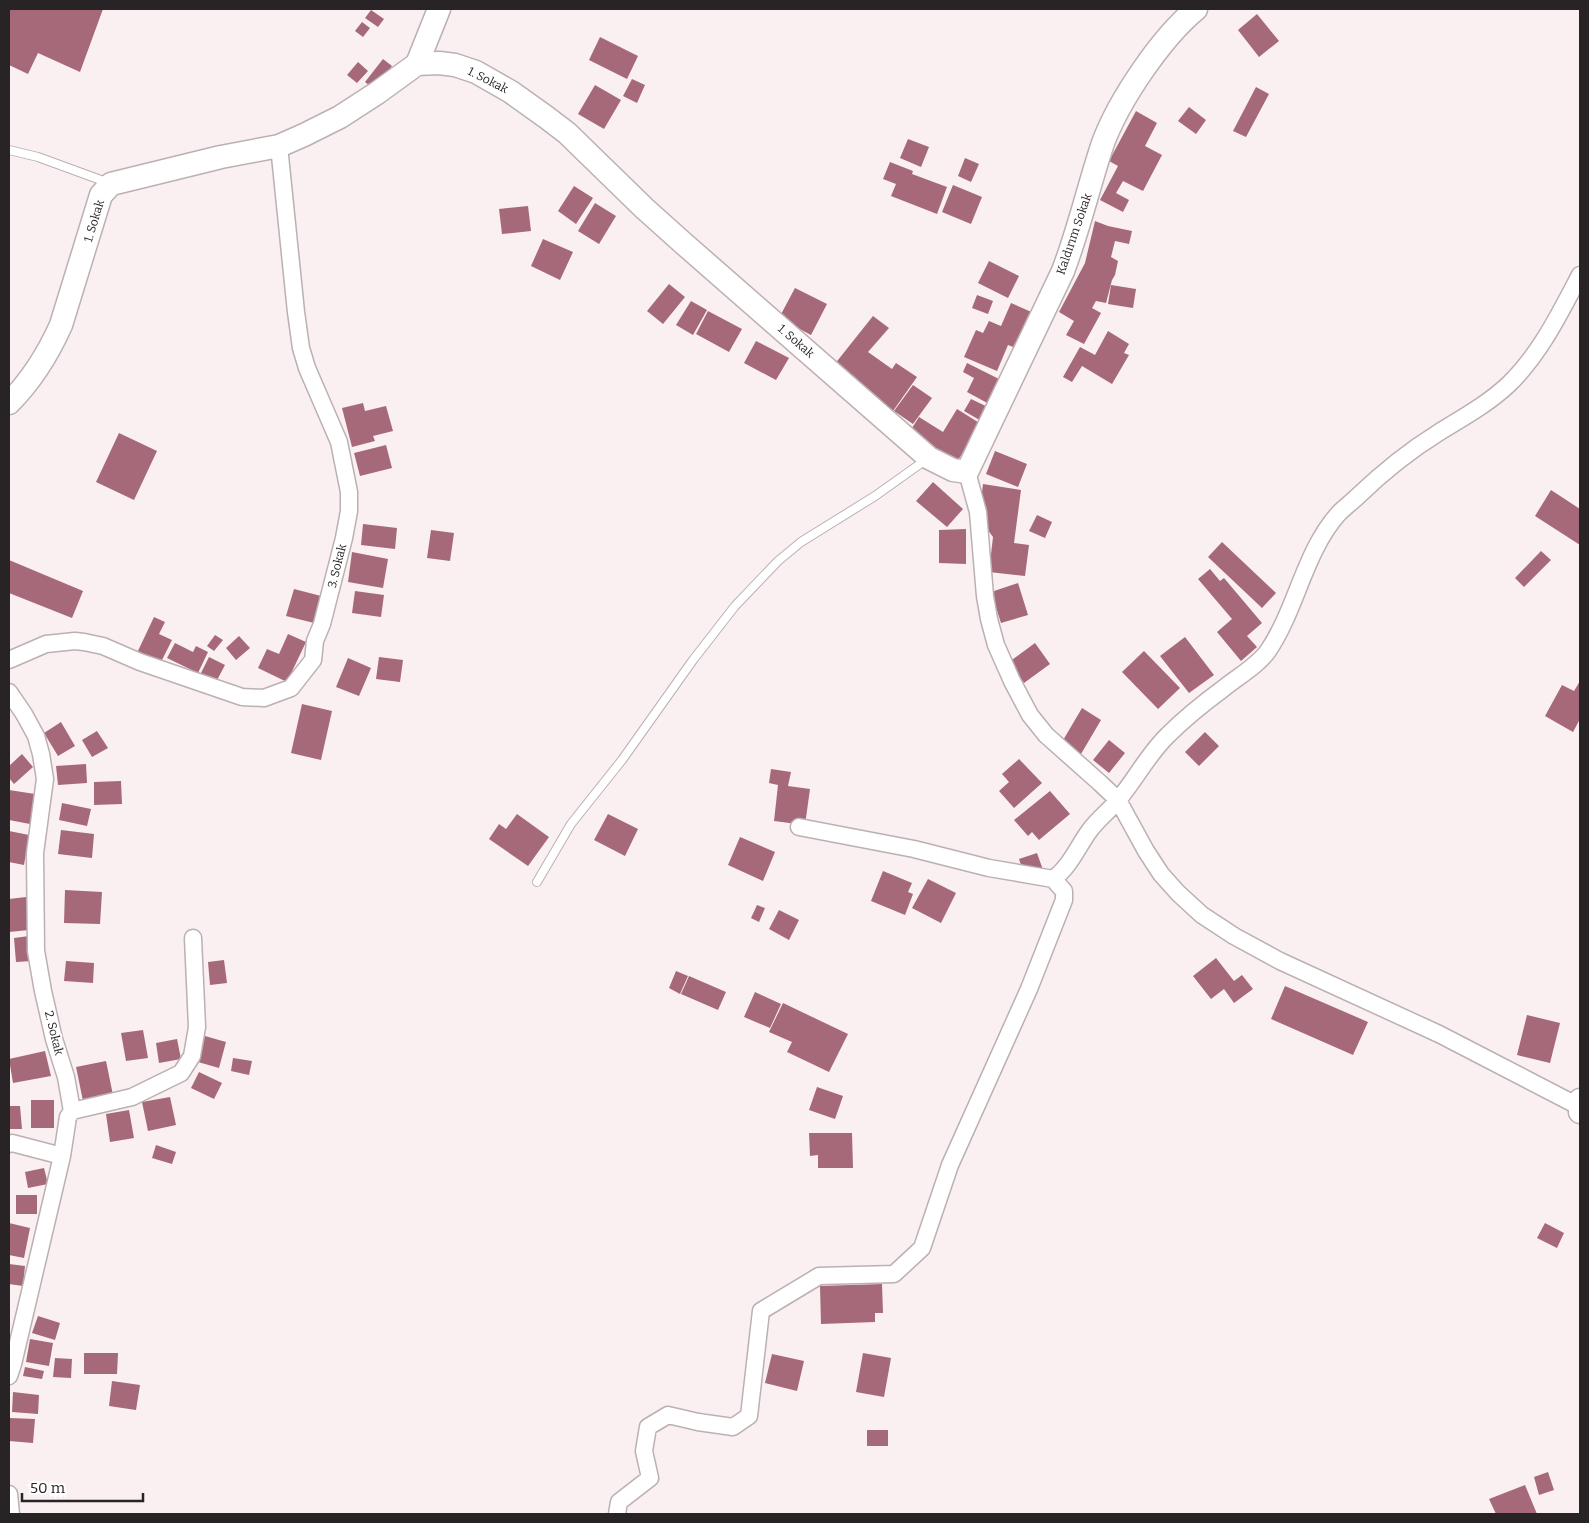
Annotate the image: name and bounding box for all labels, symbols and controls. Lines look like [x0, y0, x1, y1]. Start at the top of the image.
street label: 1. Sokak [465, 64, 511, 96]
street label: Kaldırım Sokak [1054, 191, 1095, 276]
street label: 1. Sokak [81, 198, 107, 244]
street label: 1. Sokak [775, 321, 817, 361]
street label: 3. Sokak [325, 542, 349, 590]
street label: 2. Sokak [42, 1009, 66, 1057]
scale bar [22, 1470, 144, 1502]
text: 50 m [30, 1479, 66, 1497]

